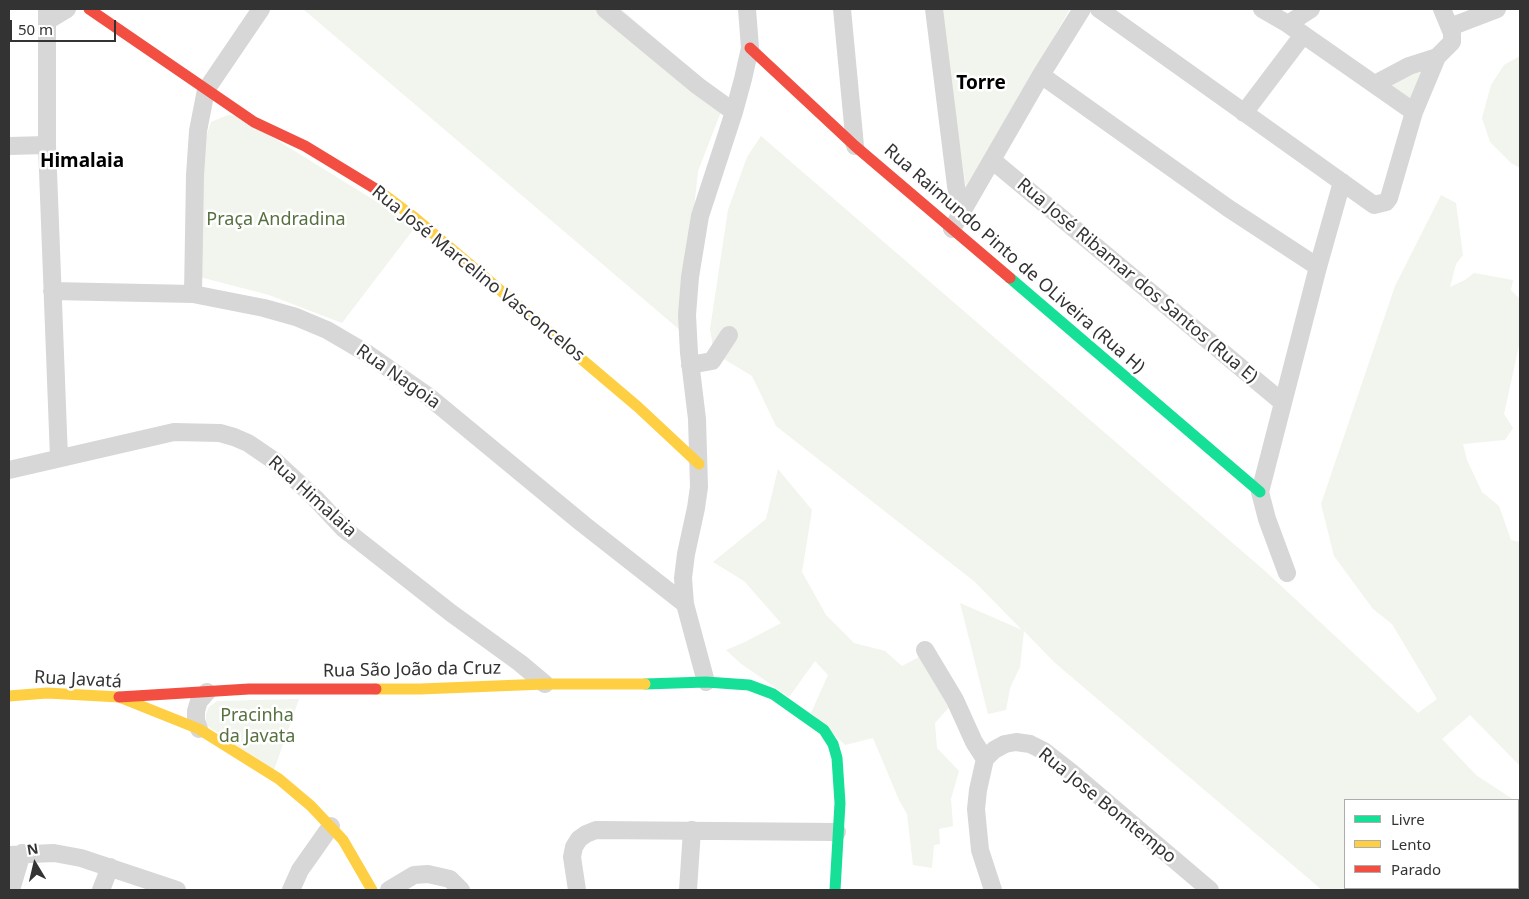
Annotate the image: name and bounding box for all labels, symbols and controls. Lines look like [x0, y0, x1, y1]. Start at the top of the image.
scale bar [12, 10, 119, 42]
text: 50 m [18, 19, 53, 39]
district label: Torre [956, 73, 1006, 95]
street label: Rua Raimundo Pinto de OLiveira (Rua H) [879, 140, 1149, 378]
district label: Himalaia [40, 151, 124, 173]
street label: Rua José Ribamar dos Santos (Rua E) [1012, 174, 1262, 388]
street label: Rua José Marcelino Vasconcelos [367, 181, 589, 367]
park label: Praça Andradina [206, 209, 346, 231]
street label: Rua Nagoia [352, 340, 444, 414]
street label: Rua Himalaia [263, 452, 361, 542]
street label: Rua São João da Cruz [323, 658, 501, 682]
street label: Rua Javatá [34, 667, 122, 693]
park label: Pracinha da Javata [219, 705, 295, 748]
street label: Rua Jose Bomtempo [1034, 744, 1180, 868]
legend [1344, 799, 1519, 889]
text: Livre [1391, 809, 1425, 829]
text: Lento [1391, 834, 1431, 854]
text: N [25, 838, 40, 859]
north arrow [10, 839, 60, 889]
text: Parado [1391, 859, 1441, 879]

